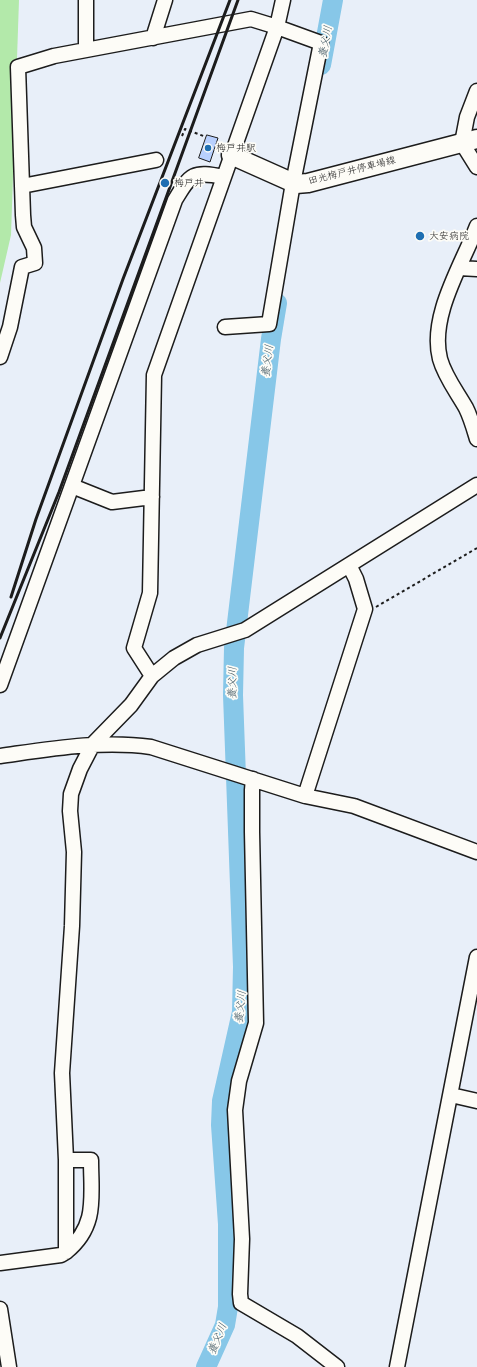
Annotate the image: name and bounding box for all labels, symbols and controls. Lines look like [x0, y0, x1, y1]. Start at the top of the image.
water label: 養父川 [317, 25, 335, 59]
place label: 梅戸井駅 [216, 142, 256, 154]
marker: 梅戸井駅 [203, 143, 213, 153]
street label: 田光梅戸井停車場線 [307, 154, 397, 188]
marker: 梅戸井 [159, 177, 171, 189]
place label: 梅戸井 [174, 177, 204, 189]
marker: 大安病院 [414, 230, 426, 242]
place label: 大安病院 [429, 230, 469, 242]
water label: 養父川 [259, 344, 277, 378]
water label: 養父川 [226, 666, 240, 700]
water label: 養父川 [233, 990, 249, 1024]
water label: 養父川 [206, 1321, 230, 1357]

